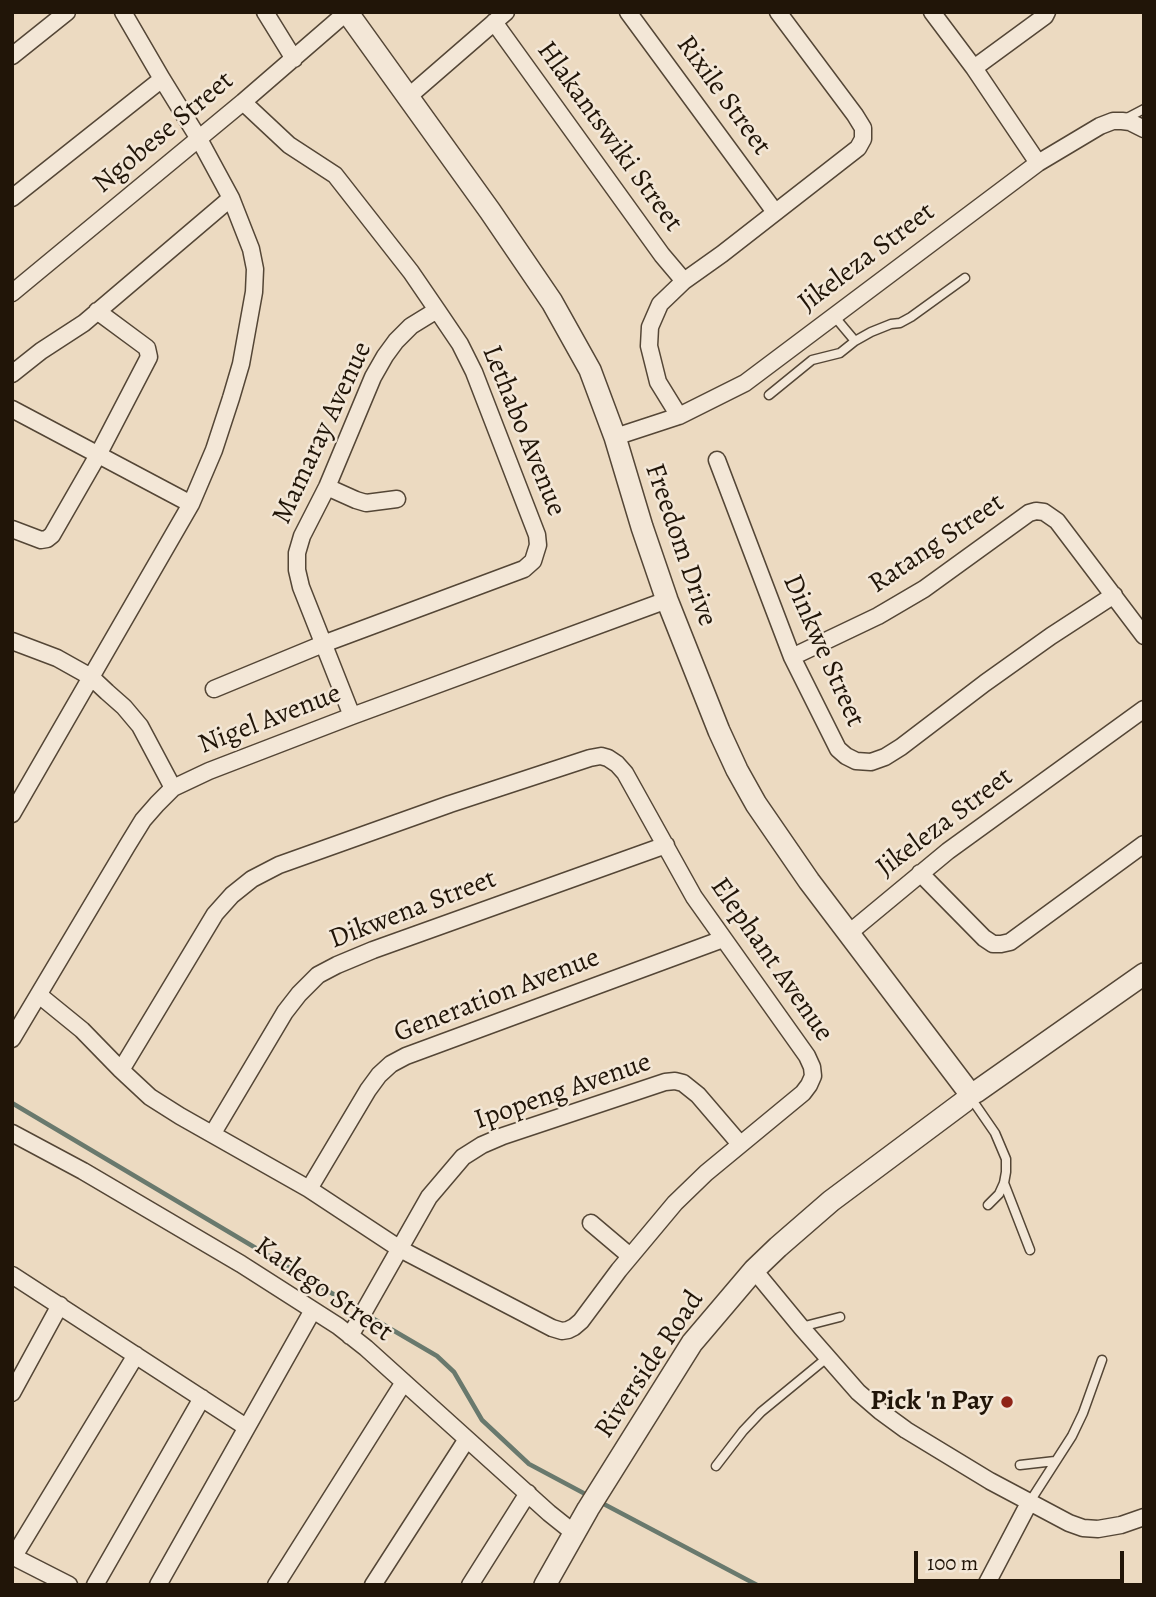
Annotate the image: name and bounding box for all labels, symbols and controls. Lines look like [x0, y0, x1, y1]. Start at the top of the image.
street label: Rixile Street [668, 30, 778, 162]
street label: Hlakantswiki Street [529, 35, 689, 239]
street label: Ngobese Street [87, 65, 241, 201]
street label: Jikeleza Street [792, 196, 942, 320]
street label: Mamaray Avenue [266, 337, 380, 529]
street label: Lethabo Avenue [474, 341, 572, 521]
street label: Freedom Drive [636, 459, 724, 631]
street label: Ratang Street [863, 487, 1011, 601]
street label: Dinkwe Street [774, 570, 872, 732]
street label: Nigel Avenue [194, 677, 346, 763]
street label: Jikeleza Street [870, 761, 1020, 885]
street label: Dikwena Street [325, 863, 501, 957]
street label: Elephant Avenue [702, 872, 840, 1048]
street label: Generation Avenue [390, 941, 604, 1051]
street label: Ipopeng Avenue [470, 1046, 656, 1138]
street label: Katlego Street [247, 1230, 399, 1350]
street label: Riverside Road [588, 1285, 712, 1445]
place label: Pick 'n Pay [870, 1385, 993, 1419]
marker: Pick 'n Pay [999, 1394, 1015, 1410]
scale bar [918, 1538, 1128, 1582]
text: 100 m [927, 1549, 978, 1577]

